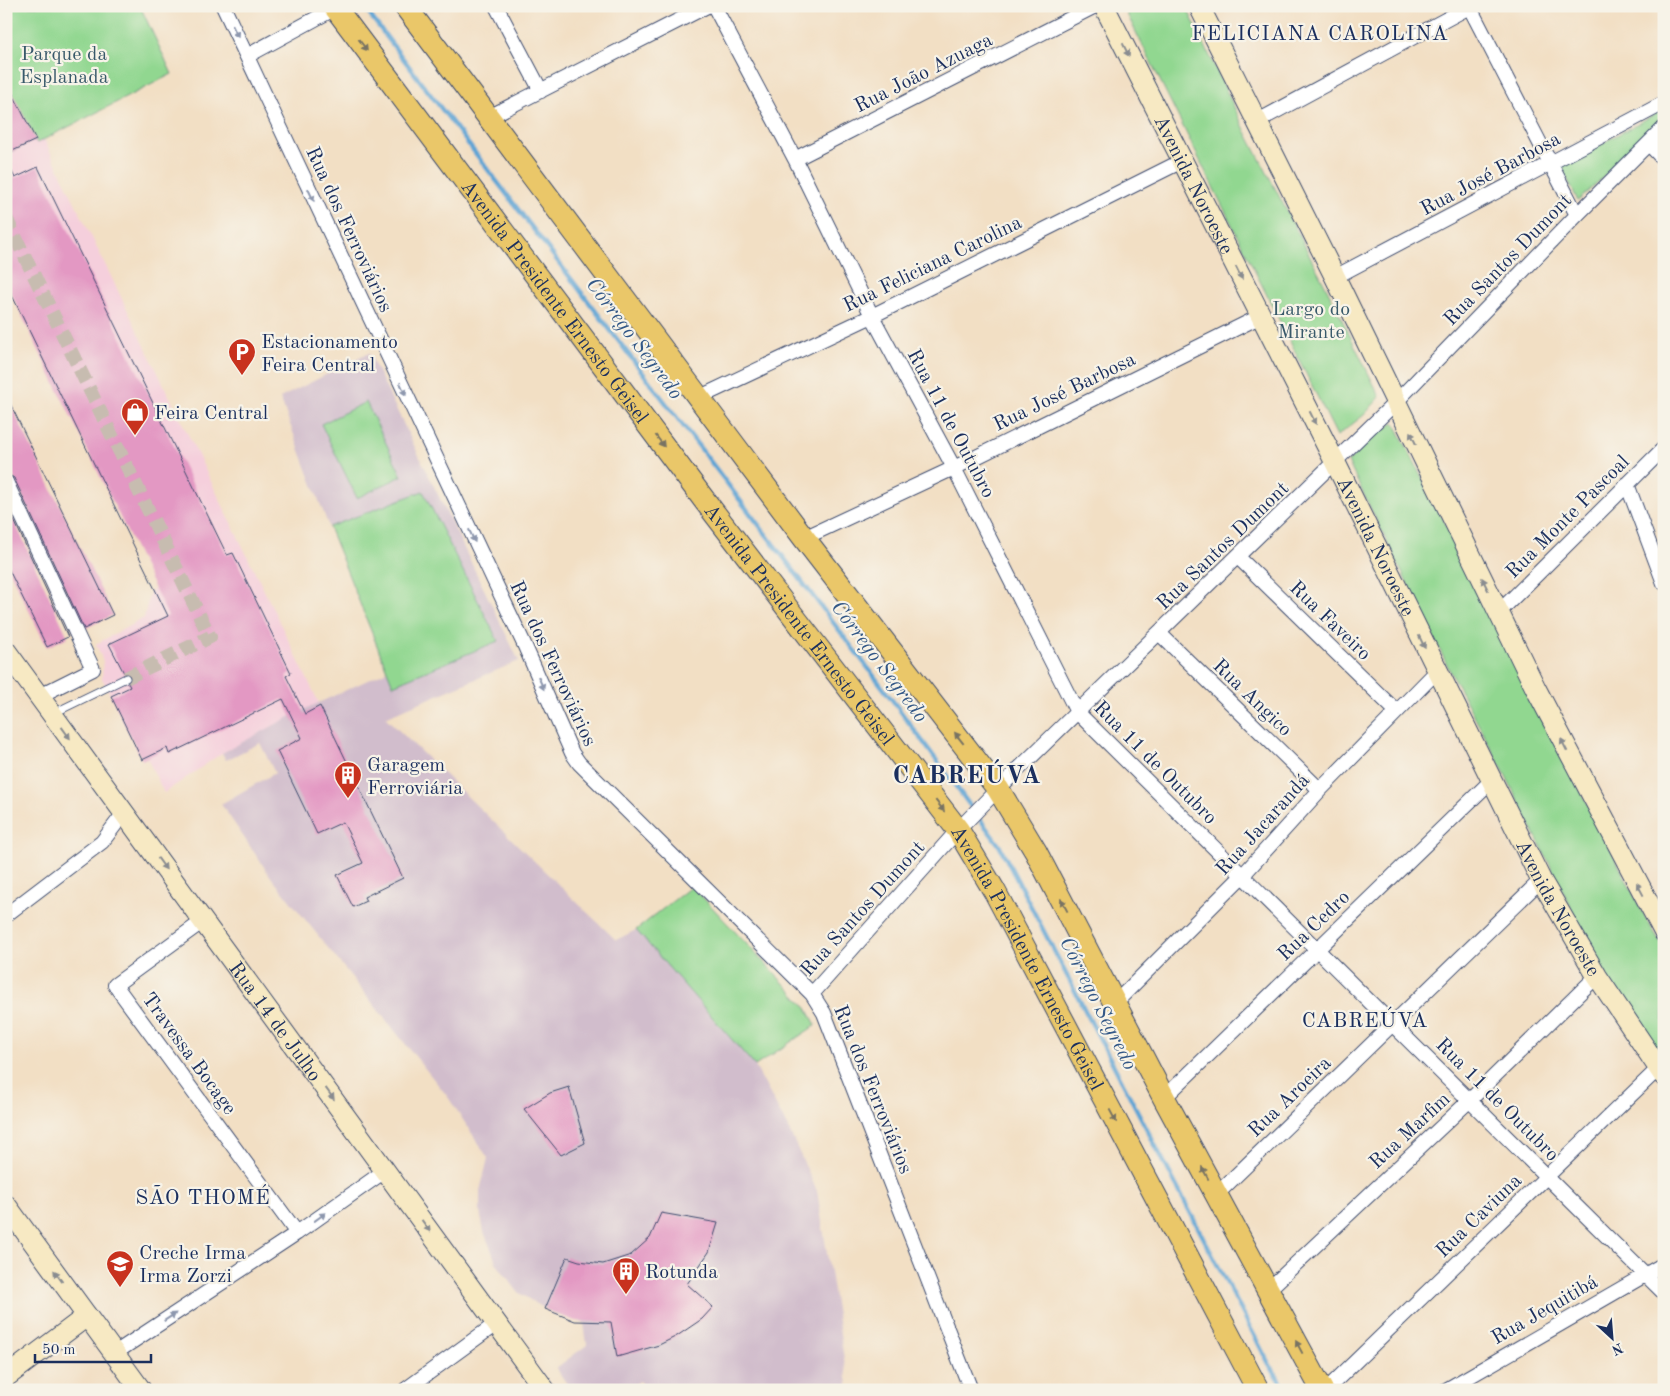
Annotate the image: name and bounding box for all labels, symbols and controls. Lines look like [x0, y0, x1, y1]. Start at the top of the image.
one-way arrow [231, 24, 239, 38]
district label: FELICIANA CAROLINA [1191, 24, 1449, 45]
street label: Rua João Azuaga [852, 30, 996, 117]
one-way arrow [357, 38, 368, 51]
one-way arrow [1122, 43, 1130, 57]
park label: Parque da Esplanada [19, 45, 109, 88]
street label: Avenida Noroeste [1149, 113, 1236, 258]
street label: Rua José Barbosa [1418, 129, 1564, 220]
street label: Rua dos Ferroviários [301, 144, 395, 316]
street label: Avenida Presidente Ernesto Geisel [456, 177, 651, 428]
one-way arrow [307, 187, 315, 202]
street label: Rua Santos Dumont [1441, 191, 1576, 330]
street label: Rua Feliciana Carolina [841, 213, 1025, 317]
one-way arrow [1235, 266, 1243, 280]
water label: Córrego Segredo [581, 274, 686, 404]
park label: Largo do Mirante [1272, 300, 1350, 343]
place label: Estacionamento Feira Central [261, 333, 398, 376]
parking icon: Estacionamento Feira Central [227, 337, 257, 376]
street label: Rua 11 de Outubro [903, 346, 998, 502]
street label: Rua José Barbosa [991, 350, 1139, 436]
one-way arrow [399, 382, 407, 396]
shop icon: Feira Central [120, 397, 150, 436]
place label: Feira Central [154, 404, 268, 424]
one-way arrow [1309, 410, 1317, 425]
one-way arrow [1409, 431, 1417, 445]
one-way arrow [655, 434, 665, 448]
street label: Rua Monte Pascoal [1503, 452, 1634, 583]
street label: Avenida Noroeste [1332, 474, 1417, 620]
street label: Rua Santos Dumont [1154, 479, 1293, 614]
street label: Avenida Presidente Ernesto Geisel [699, 501, 897, 750]
one-way arrow [469, 529, 477, 543]
one-way arrow [1481, 577, 1489, 591]
street label: Rua dos Ferroviários [505, 578, 599, 750]
street label: Rua Faveiro [1285, 578, 1374, 665]
water label: Córrego Segredo [826, 597, 931, 727]
one-way arrow [1418, 635, 1426, 649]
street label: Rua Angico [1208, 656, 1295, 741]
one-way arrow [537, 676, 545, 690]
street label: Rua 11 de Outubro [1089, 698, 1220, 829]
one-way arrow [61, 726, 71, 740]
one-way arrow [954, 732, 965, 745]
one-way arrow [1560, 738, 1568, 752]
place label: Garagem Ferroviária [367, 756, 463, 799]
district label: CABREÚVA [892, 759, 1042, 789]
building icon: Garagem Ferroviária [333, 760, 363, 799]
street label: Rua Jacarandá [1213, 771, 1314, 880]
one-way arrow [935, 799, 945, 813]
street label: Avenida Presidente Ernesto Geisel [946, 823, 1106, 1094]
street label: Avenida Noroeste [1511, 837, 1603, 980]
street label: Rua Santos Dumont [798, 838, 929, 981]
one-way arrow [157, 857, 167, 871]
one-way arrow [1636, 882, 1644, 896]
street label: Rua Cedro [1274, 887, 1354, 965]
one-way arrow [1060, 898, 1068, 913]
water label: Córrego Segredo [1055, 934, 1140, 1074]
street label: Rua 14 de Julho [224, 959, 324, 1086]
street label: Travessa Bocage [137, 989, 239, 1119]
street label: Rua dos Ferroviários [829, 1003, 915, 1177]
district label: CABREÚVA [1302, 1006, 1428, 1032]
street label: Rua 11 de Outubro [1431, 1035, 1562, 1166]
street label: Rua Aroeira [1245, 1053, 1336, 1142]
one-way arrow [325, 1087, 335, 1101]
street label: Rua Marfim [1366, 1089, 1454, 1173]
one-way arrow [1109, 1108, 1117, 1123]
one-way arrow [1200, 1166, 1209, 1180]
street label: Rua Caviuna [1433, 1171, 1526, 1262]
district label: SÃO THOMÉ [135, 1184, 271, 1209]
one-way arrow [313, 1212, 327, 1222]
one-way arrow [421, 1219, 431, 1232]
place label: Creche Irma Irma Zorzi [139, 1244, 246, 1287]
school or university icon: Creche Irma Irma Zorzi [105, 1249, 135, 1288]
building icon: Rotunda [611, 1256, 641, 1295]
place label: Rotunda [645, 1263, 718, 1283]
one-way arrow [53, 1269, 63, 1283]
street label: Rua Jequitibá [1488, 1272, 1602, 1349]
one-way arrow [163, 1312, 177, 1322]
north arrow [1588, 1314, 1638, 1364]
scale bar [35, 1331, 151, 1363]
one-way arrow [1294, 1340, 1303, 1354]
text: N [1609, 1340, 1625, 1358]
text: 50 m [42, 1343, 76, 1358]

